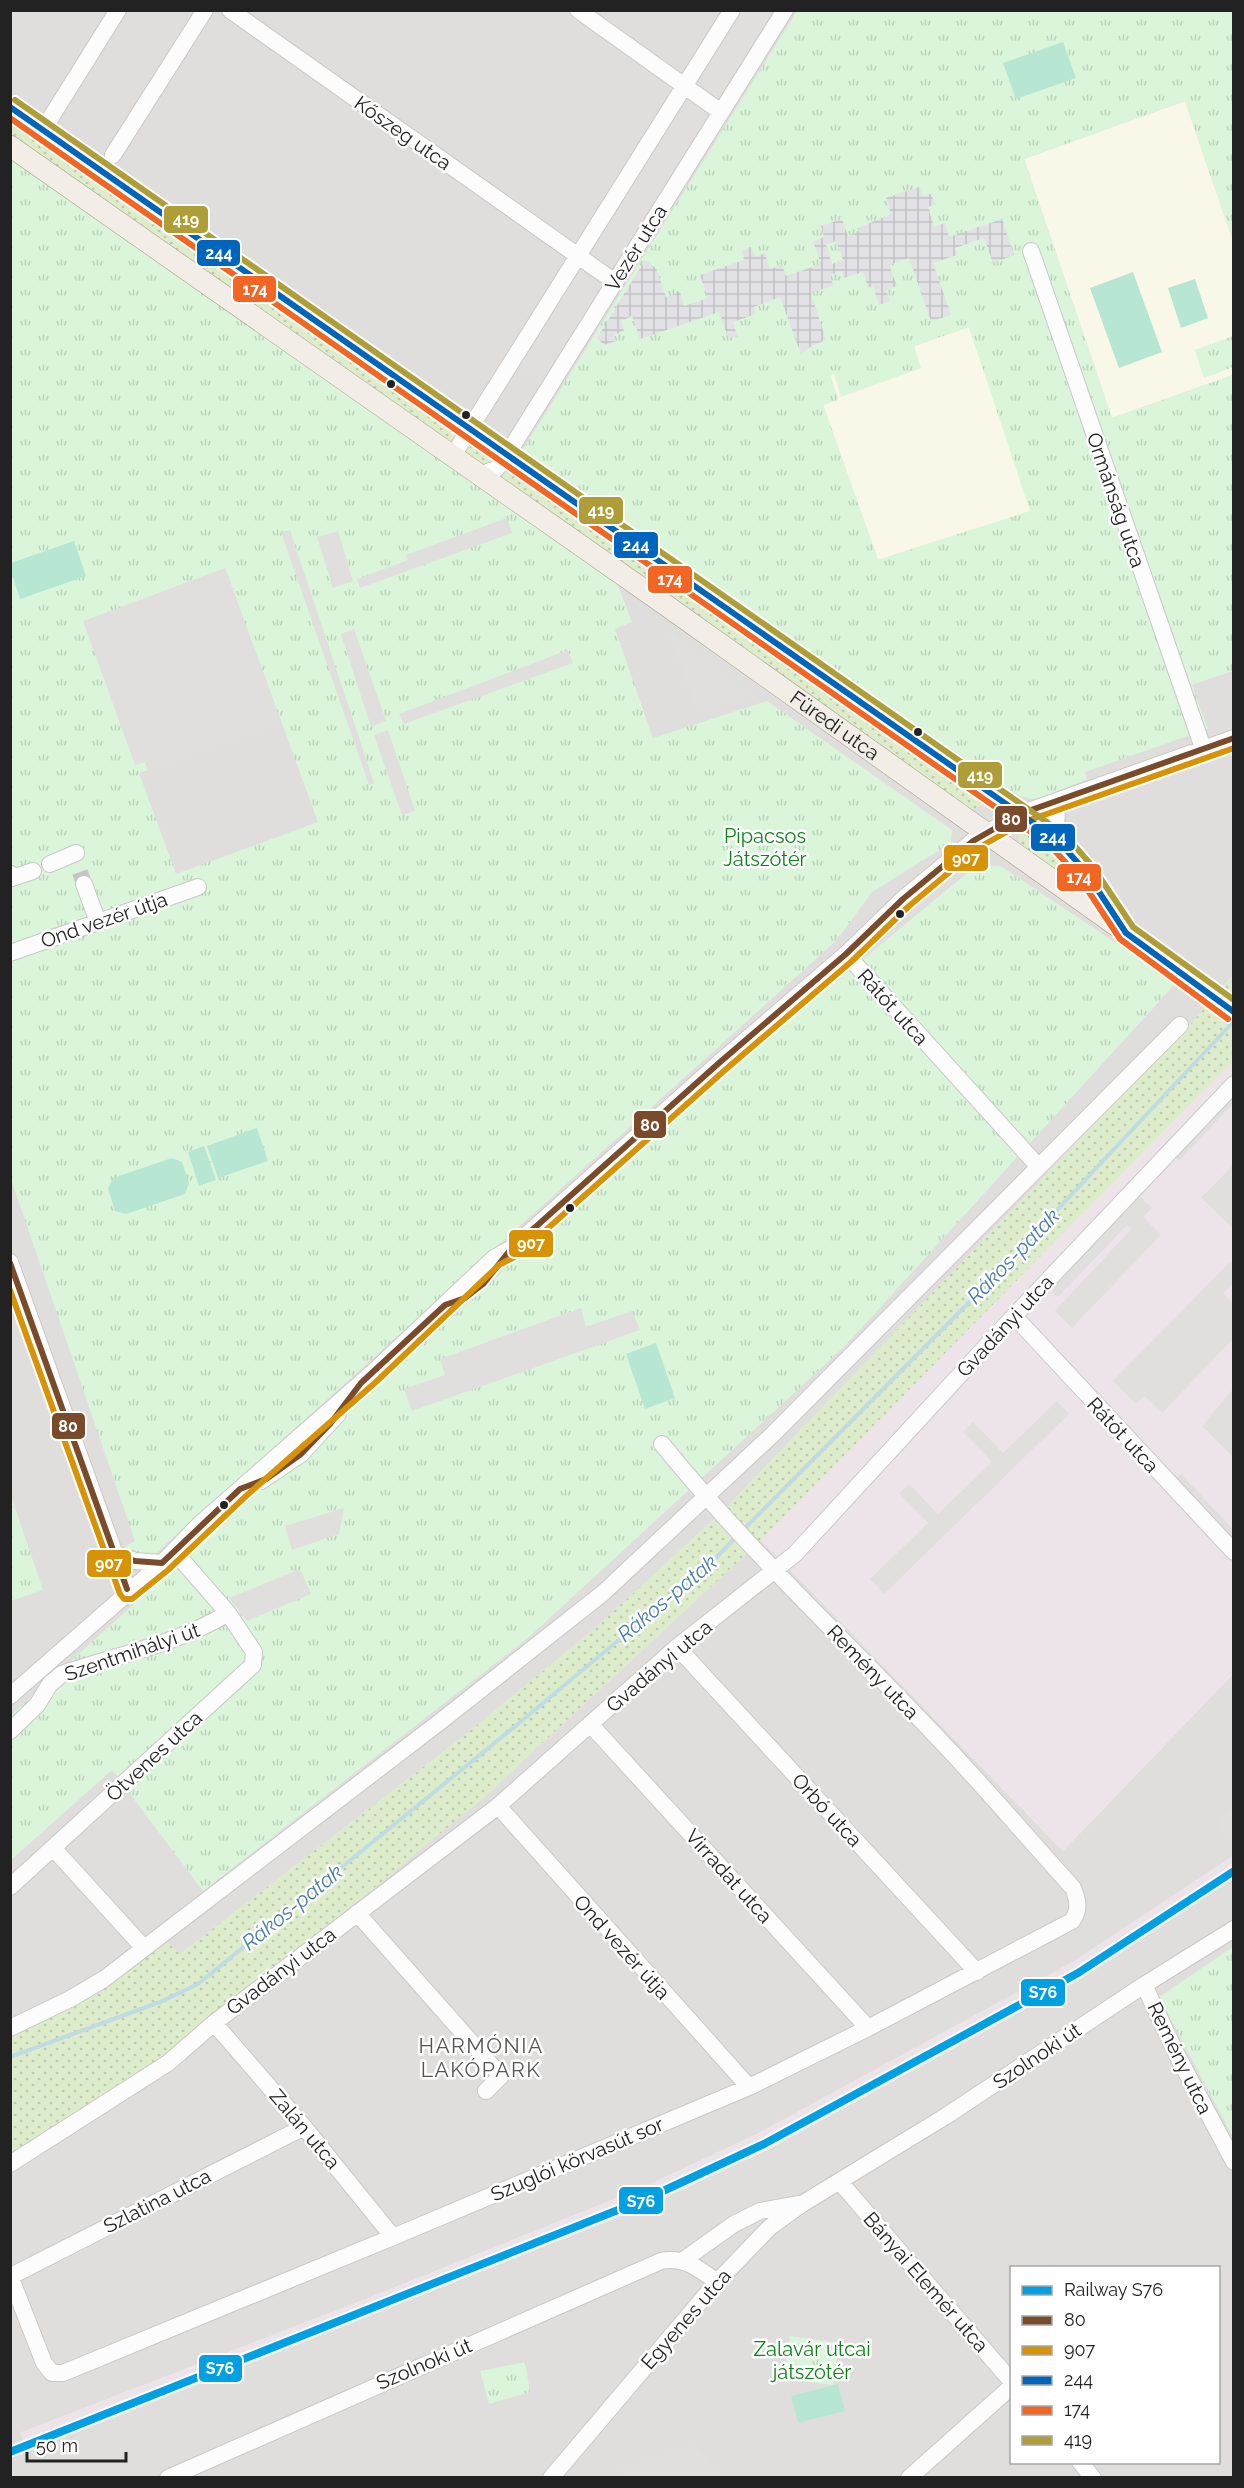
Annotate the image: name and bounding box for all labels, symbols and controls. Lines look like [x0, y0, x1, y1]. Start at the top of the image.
street label: Kőszeg utca [350, 91, 456, 175]
street label: Vezér utca [600, 200, 672, 296]
line badge: 419 [163, 205, 209, 234]
text: 419 [173, 210, 199, 229]
line badge: 244 [196, 239, 241, 267]
text: 244 [205, 244, 233, 263]
line badge: 174 [232, 275, 277, 303]
text: 174 [242, 280, 268, 299]
unlabelled marker [385, 378, 397, 390]
unlabelled marker [460, 409, 472, 421]
street label: Ormánság utca [1082, 429, 1150, 571]
line badge: 419 [578, 496, 624, 525]
text: 419 [588, 501, 614, 520]
line badge: 244 [613, 531, 659, 559]
text: 244 [622, 536, 650, 555]
line badge: 174 [647, 565, 693, 594]
text: 174 [657, 570, 683, 589]
street label: Füredi utca [786, 686, 884, 765]
unlabelled marker [912, 726, 924, 738]
line badge: 419 [957, 761, 1003, 789]
text: 419 [967, 766, 993, 785]
line badge: 80 [994, 805, 1028, 833]
text: 80 [1001, 810, 1021, 829]
line badge: 244 [1030, 823, 1076, 852]
park label: Pipacsos Játszótér [723, 824, 807, 871]
text: 244 [1039, 828, 1067, 847]
line badge: 907 [943, 844, 989, 872]
text: 907 [952, 849, 980, 868]
line badge: 174 [1056, 863, 1102, 892]
text: 174 [1066, 868, 1092, 887]
street label: Ond vezér útja [37, 887, 171, 953]
unlabelled marker [894, 908, 906, 920]
street label: Rátót utca [853, 964, 933, 1050]
line badge: 80 [633, 1110, 667, 1139]
text: 80 [640, 1116, 660, 1135]
unlabelled marker [564, 1202, 576, 1214]
water label: Rákos-patak [962, 1203, 1064, 1309]
line badge: 907 [508, 1229, 554, 1258]
text: 907 [517, 1234, 545, 1253]
street label: Gvadányi utca [952, 1270, 1058, 1382]
street label: Rátót utca [1082, 1392, 1164, 1478]
line badge: 80 [51, 1412, 86, 1440]
text: 80 [58, 1417, 78, 1436]
unlabelled marker [218, 1499, 230, 1511]
line badge: 907 [86, 1549, 132, 1578]
water label: Rákos-patak [612, 1549, 722, 1647]
text: 907 [95, 1554, 123, 1573]
street label: Gvadányi utca [601, 1615, 717, 1717]
street label: Szentmihályi út [61, 1618, 203, 1686]
street label: Remény utca [822, 1620, 924, 1724]
street label: Ötvenes utca [101, 1706, 207, 1806]
street label: Orbó utca [787, 1768, 867, 1852]
street label: Virradat utca [681, 1824, 777, 1928]
water label: Rákos-patak [237, 1859, 347, 1955]
street label: Ond vezér útja [569, 1890, 675, 2004]
street label: Gvadányi utca [222, 1922, 340, 2020]
line badge: S76 [1020, 1978, 1066, 2007]
text: S76 [1029, 1983, 1058, 2002]
street label: Remény utca [1143, 1998, 1217, 2118]
street label: Szolnoki út [988, 2018, 1086, 2094]
district label: HARMÓNIA LAKÓPARK [418, 2033, 544, 2082]
street label: Zalán utca [265, 2084, 345, 2174]
street label: Szuglói körvasút sor [487, 2112, 667, 2206]
street label: Szlatina utca [99, 2164, 215, 2238]
line badge: S76 [618, 2186, 664, 2215]
text: S76 [627, 2192, 656, 2211]
street label: Bányai Elemér utca [859, 2207, 993, 2357]
street label: Egyenes utca [636, 2264, 736, 2374]
legend [1010, 2266, 1220, 2464]
text: Railway S76 [1064, 2279, 1163, 2300]
text: 80 [1064, 2309, 1086, 2330]
street label: Szolnoki út [373, 2333, 476, 2395]
park label: Zalavár utcai játszótér [753, 2337, 871, 2384]
text: 907 [1064, 2339, 1095, 2360]
line badge: S76 [198, 2354, 243, 2383]
text: S76 [206, 2359, 235, 2378]
text: 244 [1064, 2369, 1093, 2390]
text: 174 [1064, 2399, 1090, 2420]
scale bar [27, 2425, 126, 2463]
text: 419 [1064, 2429, 1092, 2450]
text: 50 m [36, 2435, 78, 2456]

